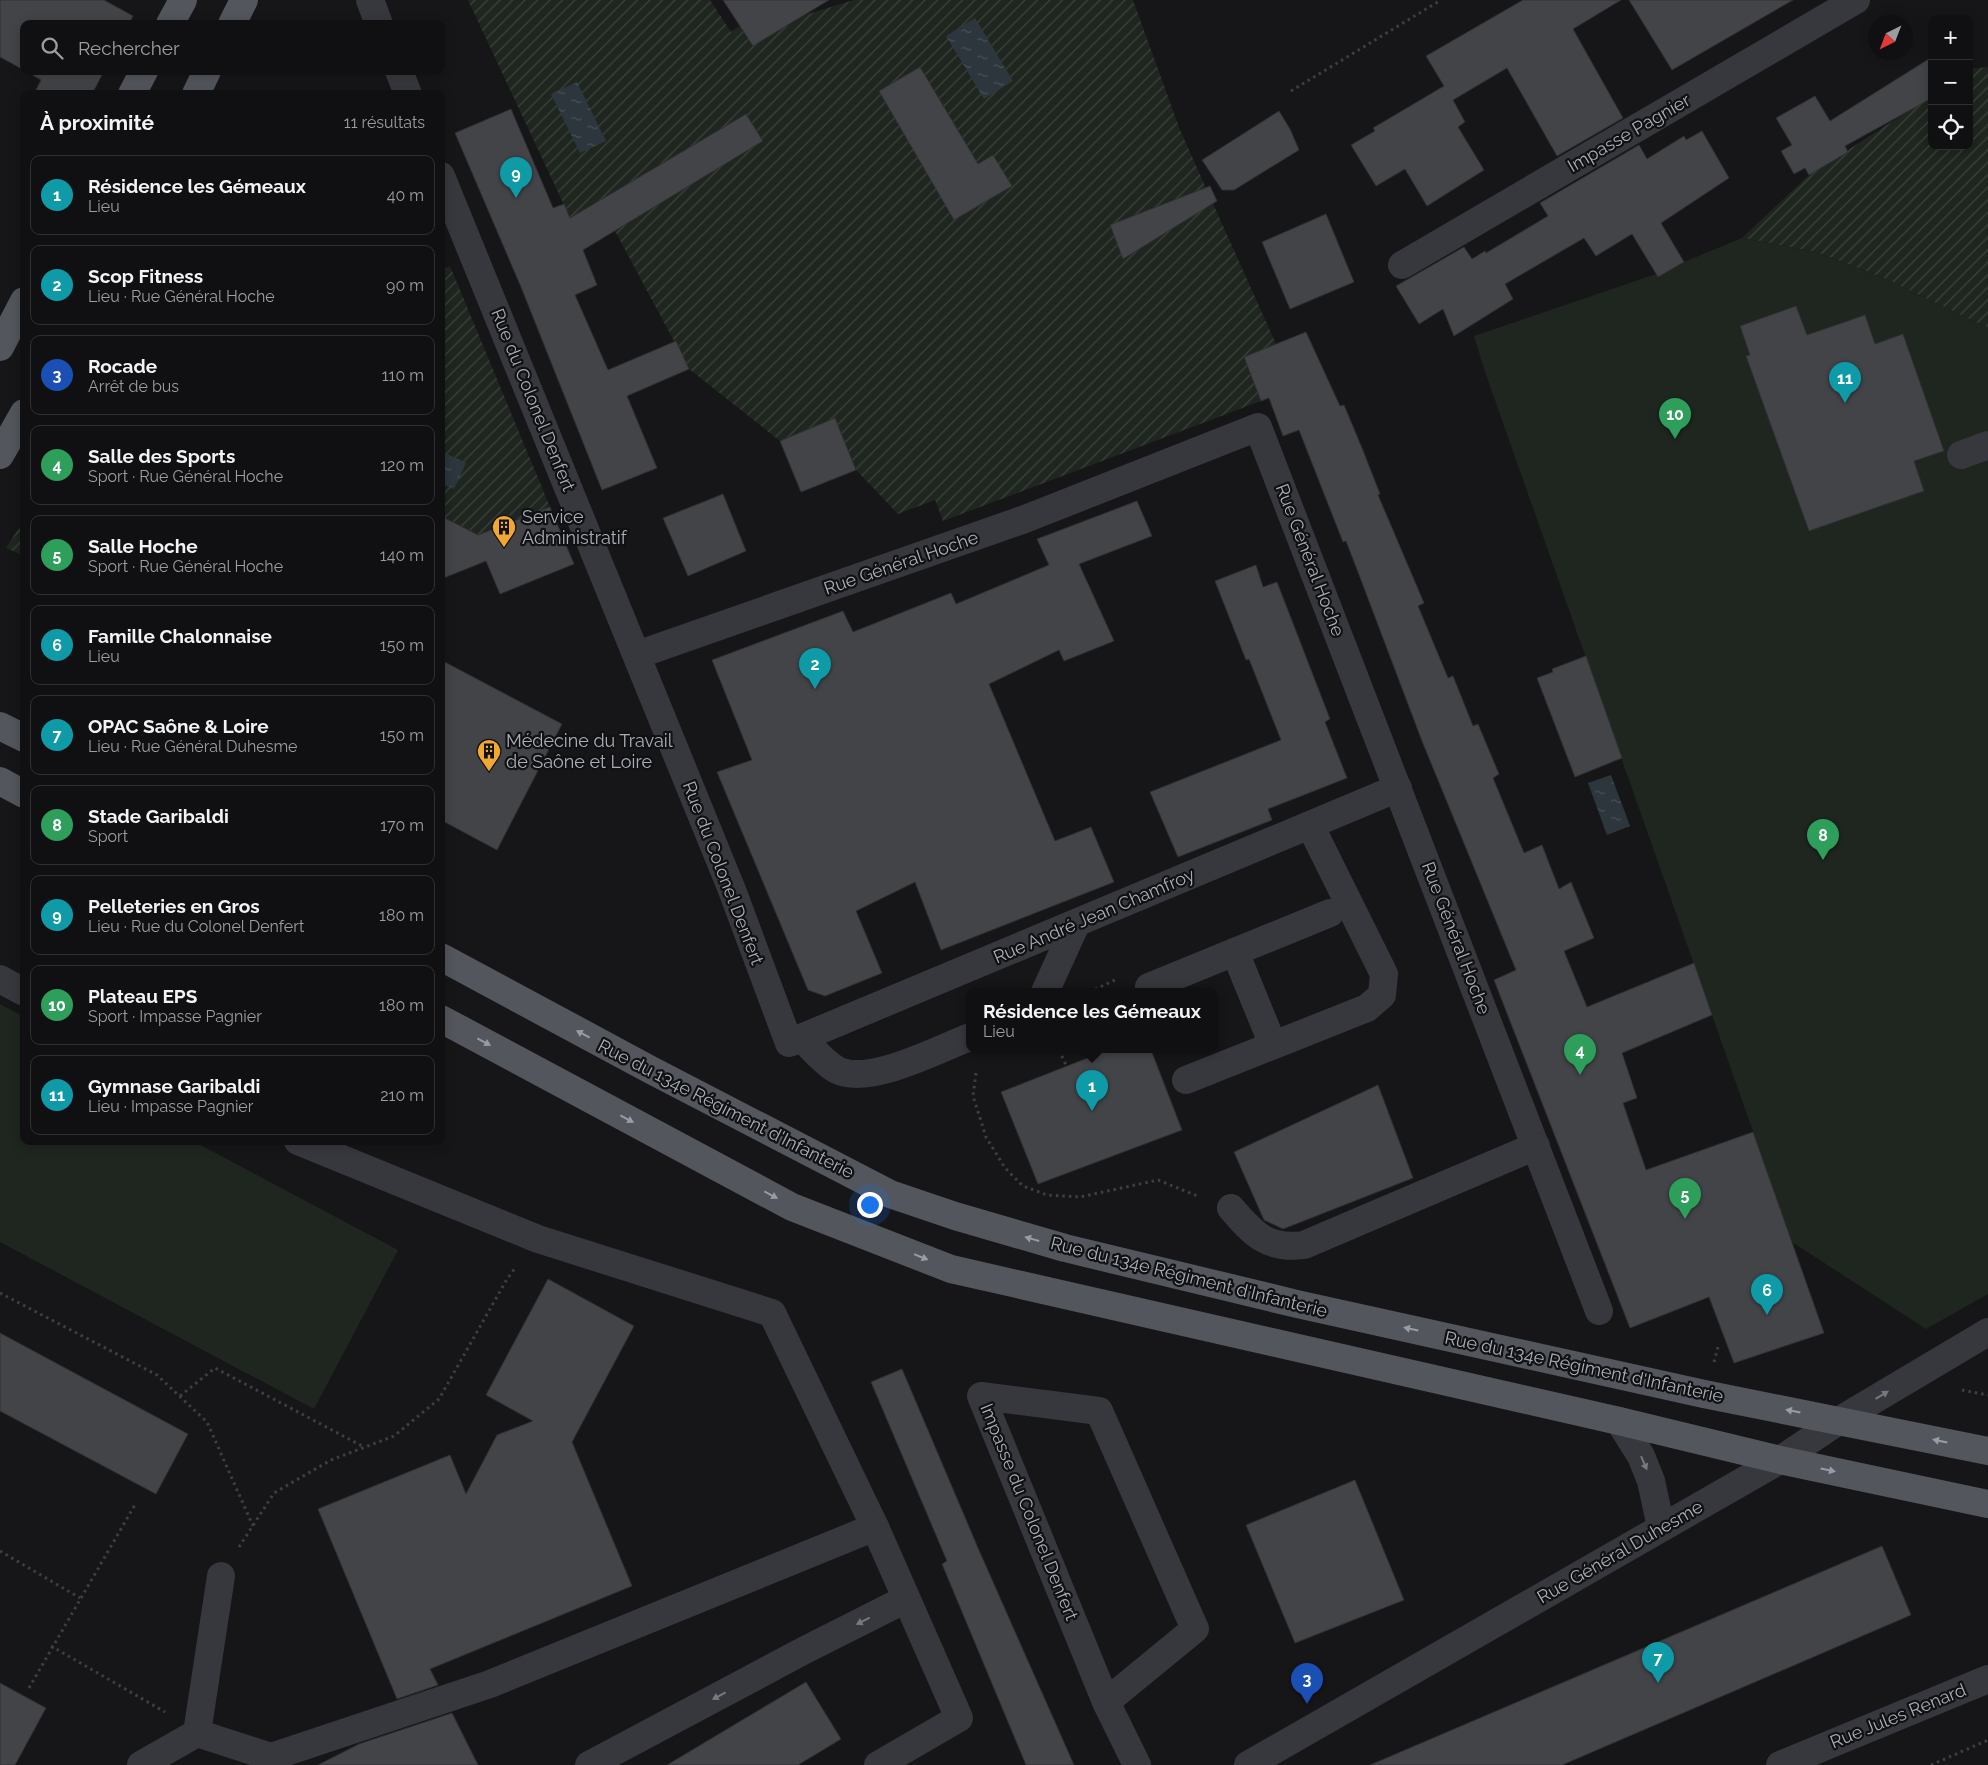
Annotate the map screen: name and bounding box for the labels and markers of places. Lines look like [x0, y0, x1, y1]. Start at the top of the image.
pin: 9 [500, 157, 532, 198]
pin: 11 [1829, 362, 1861, 403]
pin: 10 [1659, 398, 1691, 439]
place label: Service Administratif [522, 506, 628, 548]
building icon: Service Administratif [491, 514, 517, 548]
pin: 2 [799, 648, 831, 689]
place label: Médecine du Travail de Saône et Loire [506, 730, 673, 772]
building icon: Médecine du Travail de Saône et Loire [476, 738, 502, 772]
pin: 8 [1807, 819, 1839, 860]
pin: 4 [1564, 1034, 1596, 1075]
pin: 1 [1076, 1070, 1108, 1111]
pin: 5 [1669, 1178, 1701, 1219]
pin: 6 [1751, 1274, 1783, 1315]
pin: 7 [1642, 1642, 1674, 1683]
pin: 3 [1291, 1663, 1323, 1704]

